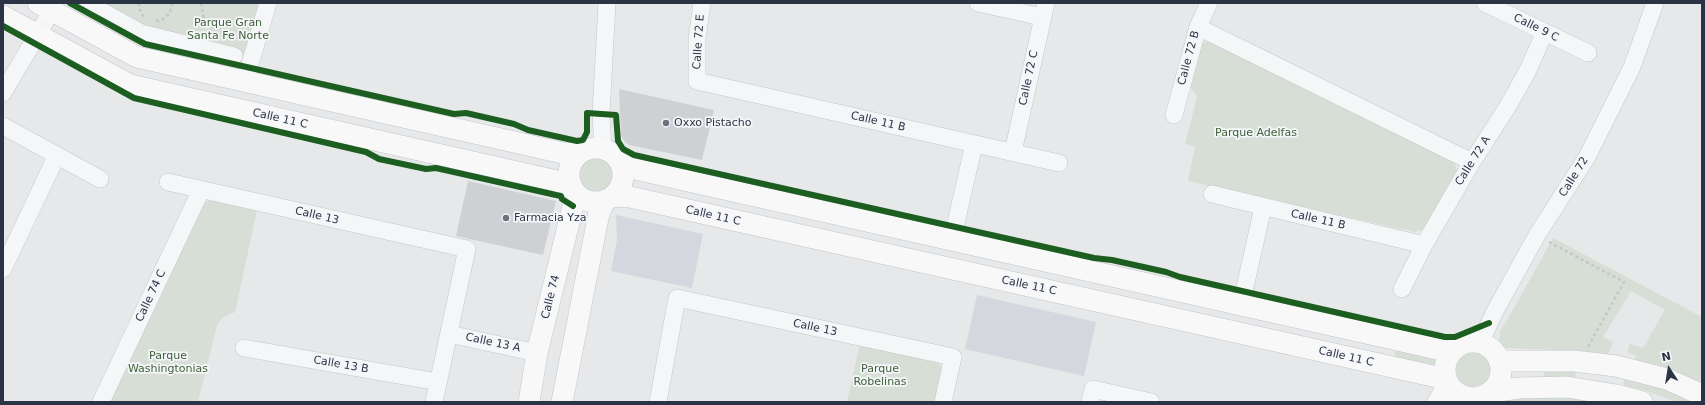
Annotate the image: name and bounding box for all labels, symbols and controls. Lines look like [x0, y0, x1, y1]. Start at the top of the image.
street label: Calle 9 C [1511, 11, 1561, 45]
street label: Calle 72 E [690, 14, 708, 70]
park label: Parque Gran Santa Fe Norte [187, 16, 269, 42]
street label: Calle 72 B [1175, 29, 1203, 87]
street label: Calle 72 C [1017, 49, 1041, 107]
street label: Calle 11 C [251, 106, 309, 132]
street label: Calle 11 B [849, 109, 907, 135]
place label: Oxxo Pistacho [674, 116, 752, 130]
marker: Oxxo Pistacho [661, 118, 671, 128]
park label: Parque Adelfas [1215, 126, 1297, 140]
street label: Calle 72 A [1453, 134, 1493, 188]
street label: Calle 72 [1557, 155, 1591, 199]
street label: Calle 11 C [684, 203, 742, 229]
street label: Calle 13 [294, 205, 340, 227]
street label: Calle 11 B [1289, 207, 1347, 233]
place label: Farmacia Yza [514, 211, 586, 225]
marker: Farmacia Yza [501, 213, 511, 223]
street label: Calle 74 C [133, 268, 169, 324]
street label: Calle 74 [539, 274, 563, 320]
street label: Calle 11 C [1000, 274, 1058, 298]
street label: Calle 13 [792, 317, 838, 339]
street label: Calle 13 A [464, 331, 522, 355]
street label: Calle 11 C [1317, 344, 1375, 370]
park label: Parque Washingtonias [128, 349, 208, 375]
north arrow [1649, 349, 1689, 389]
text: N [1661, 349, 1672, 364]
street label: Calle 13 B [312, 354, 370, 376]
park label: Parque Robelinas [853, 362, 907, 388]

